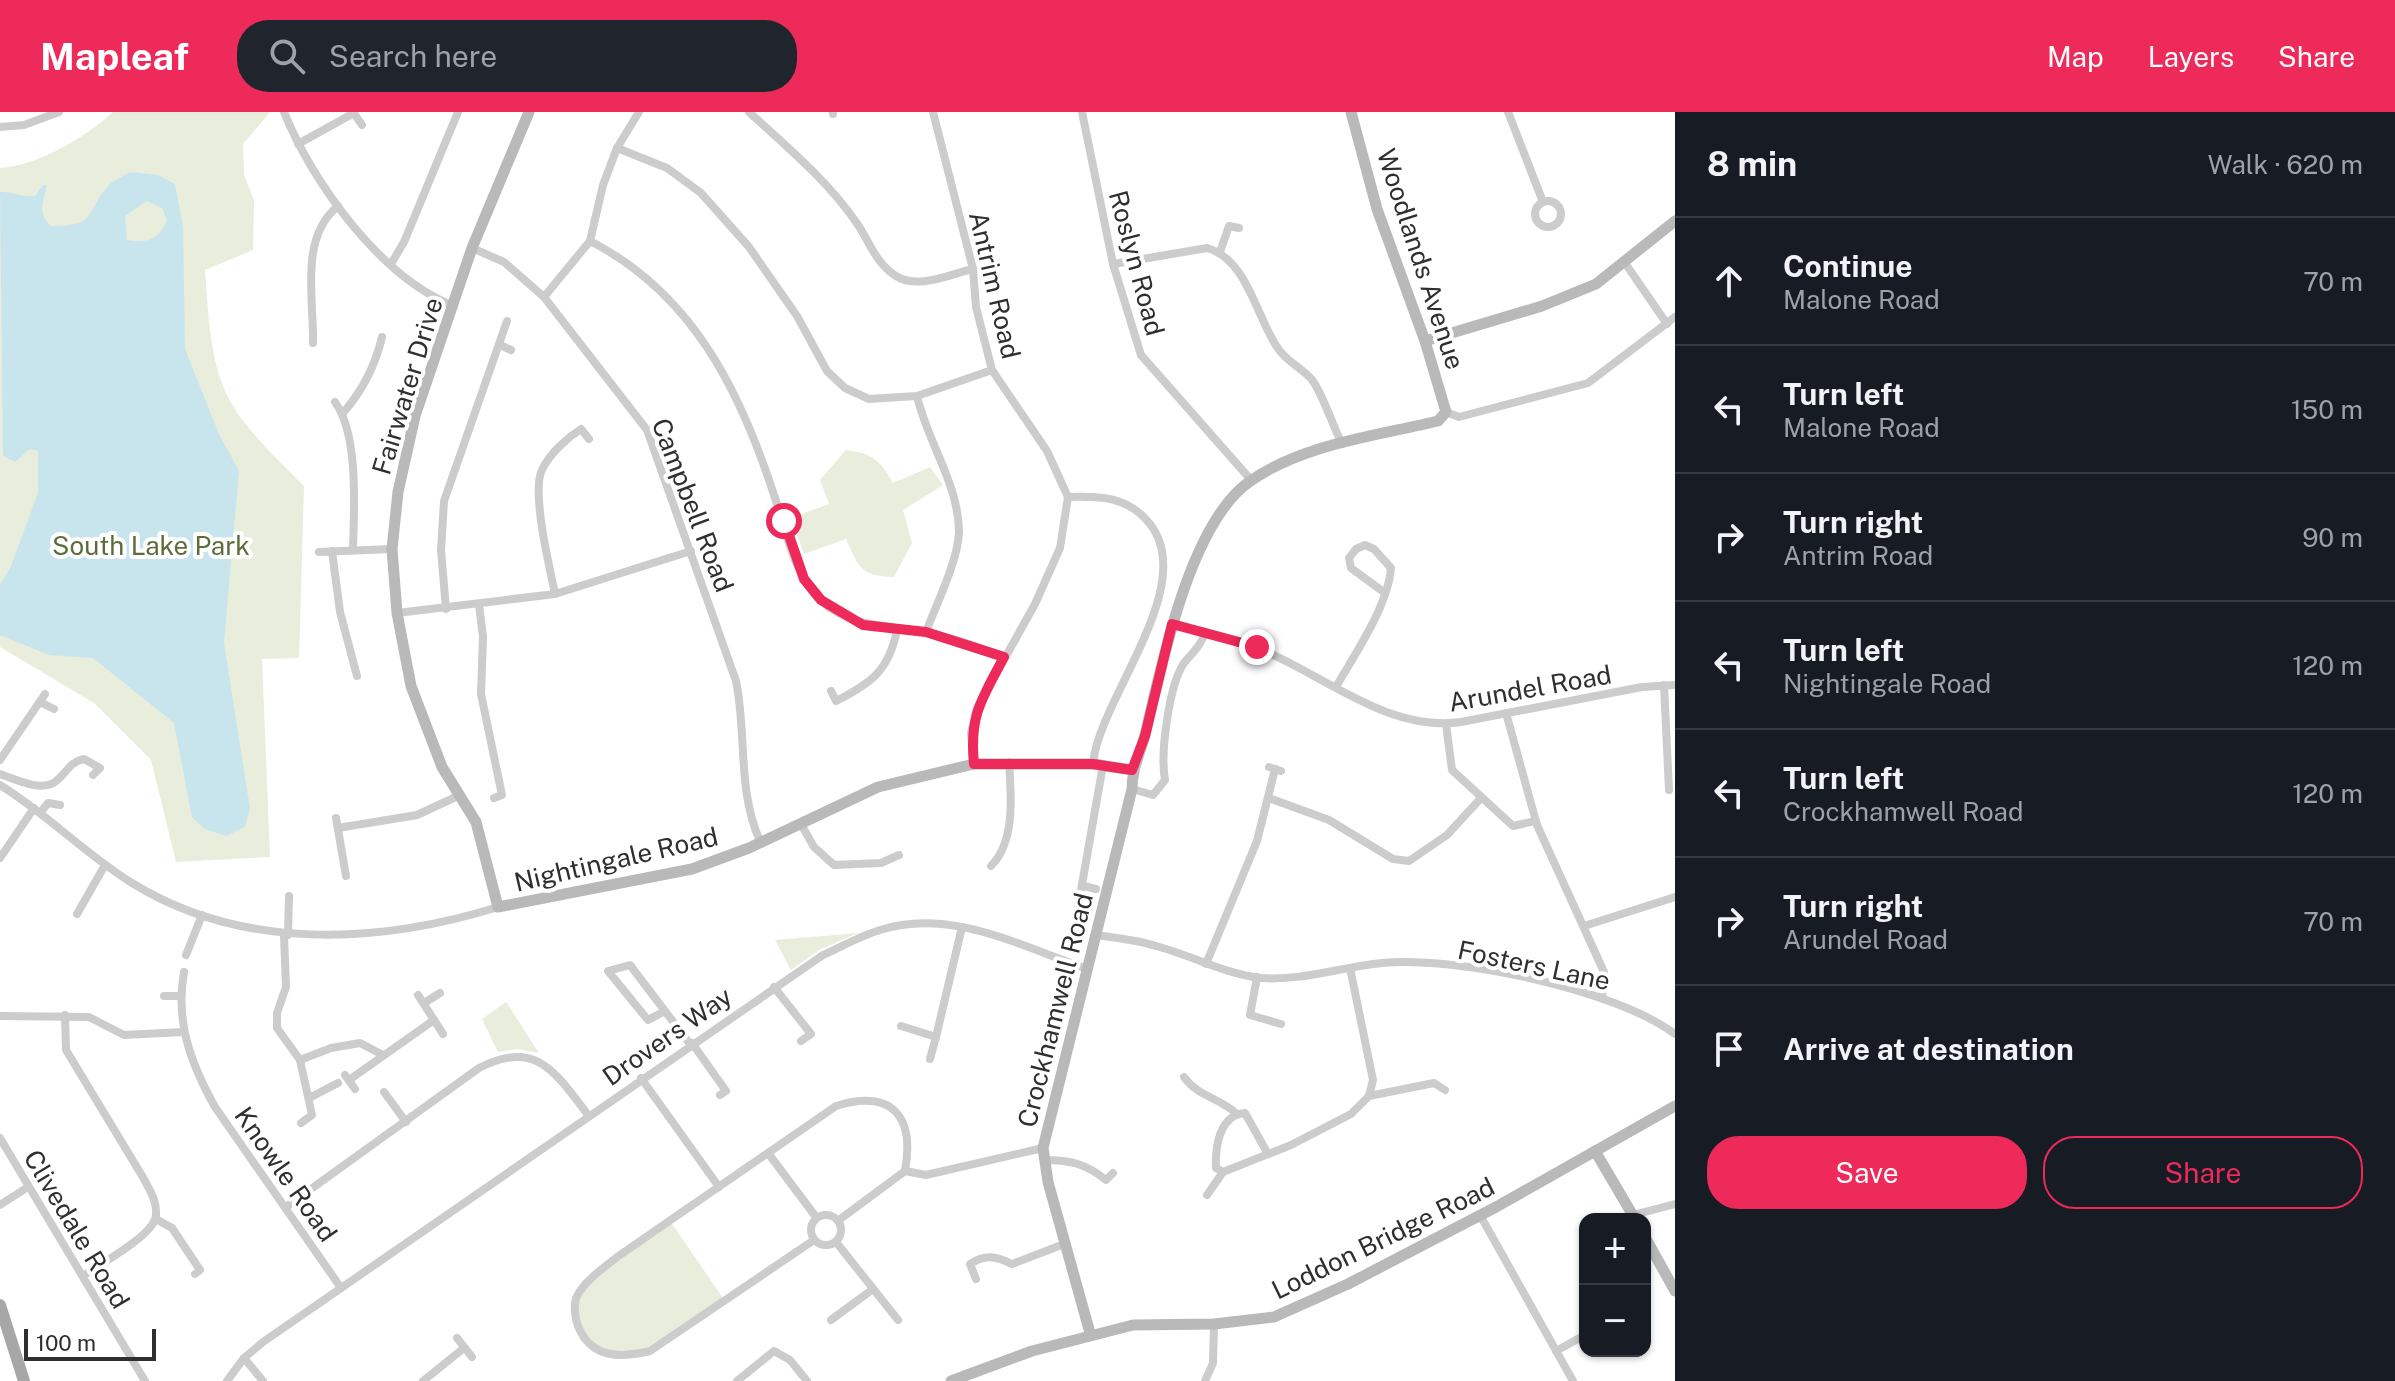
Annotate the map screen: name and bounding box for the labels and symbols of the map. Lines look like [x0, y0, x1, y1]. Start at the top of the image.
street label: Woodlands Avenue [1371, 145, 1471, 373]
street label: Roslyn Road [1103, 187, 1171, 339]
street label: Antrim Road [963, 208, 1027, 362]
street label: Fairwater Drive [365, 294, 449, 478]
street label: Campbell Road [646, 414, 740, 596]
route start [766, 503, 802, 539]
park label: South Lake Park [52, 530, 250, 561]
route end [1239, 629, 1275, 665]
street label: Arundel Road [1446, 658, 1614, 718]
street label: Nightingale Road [511, 820, 721, 898]
street label: Crockhamwell Road [1011, 890, 1099, 1130]
street label: Fosters Lane [1455, 934, 1613, 996]
street label: Drovers Way [597, 980, 738, 1092]
street label: Knowle Road [228, 1101, 344, 1247]
street label: Clivedale Road [18, 1144, 136, 1314]
street label: Loddon Bridge Road [1267, 1171, 1499, 1305]
scale bar [24, 1325, 156, 1361]

